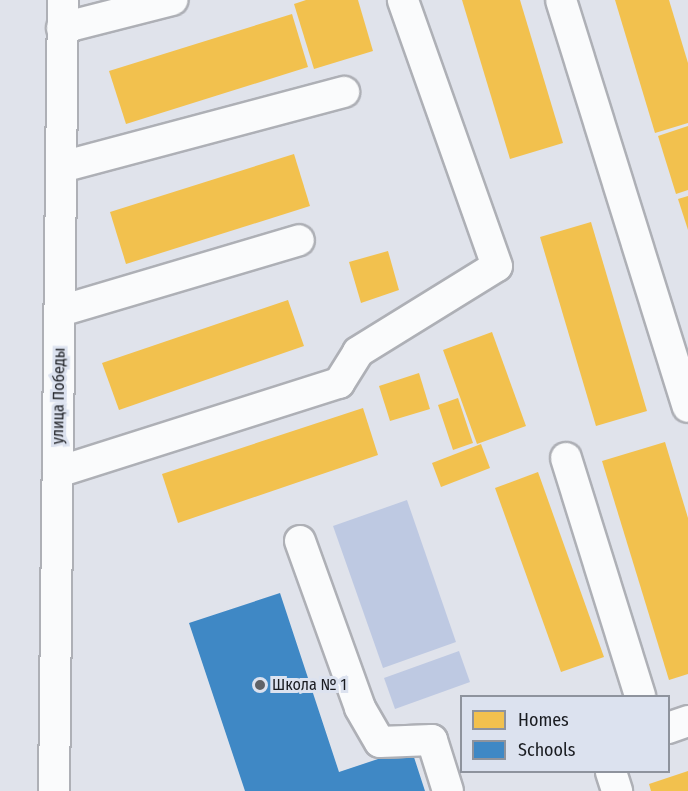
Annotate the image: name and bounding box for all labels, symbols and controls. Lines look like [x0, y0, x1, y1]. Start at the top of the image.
street label: улица Победы [49, 348, 69, 444]
place label: Школа № 1 [272, 675, 347, 695]
marker: Школа № 1 [253, 678, 267, 692]
legend [460, 695, 670, 773]
text: Homes [518, 709, 569, 731]
text: Schools [518, 739, 576, 761]

